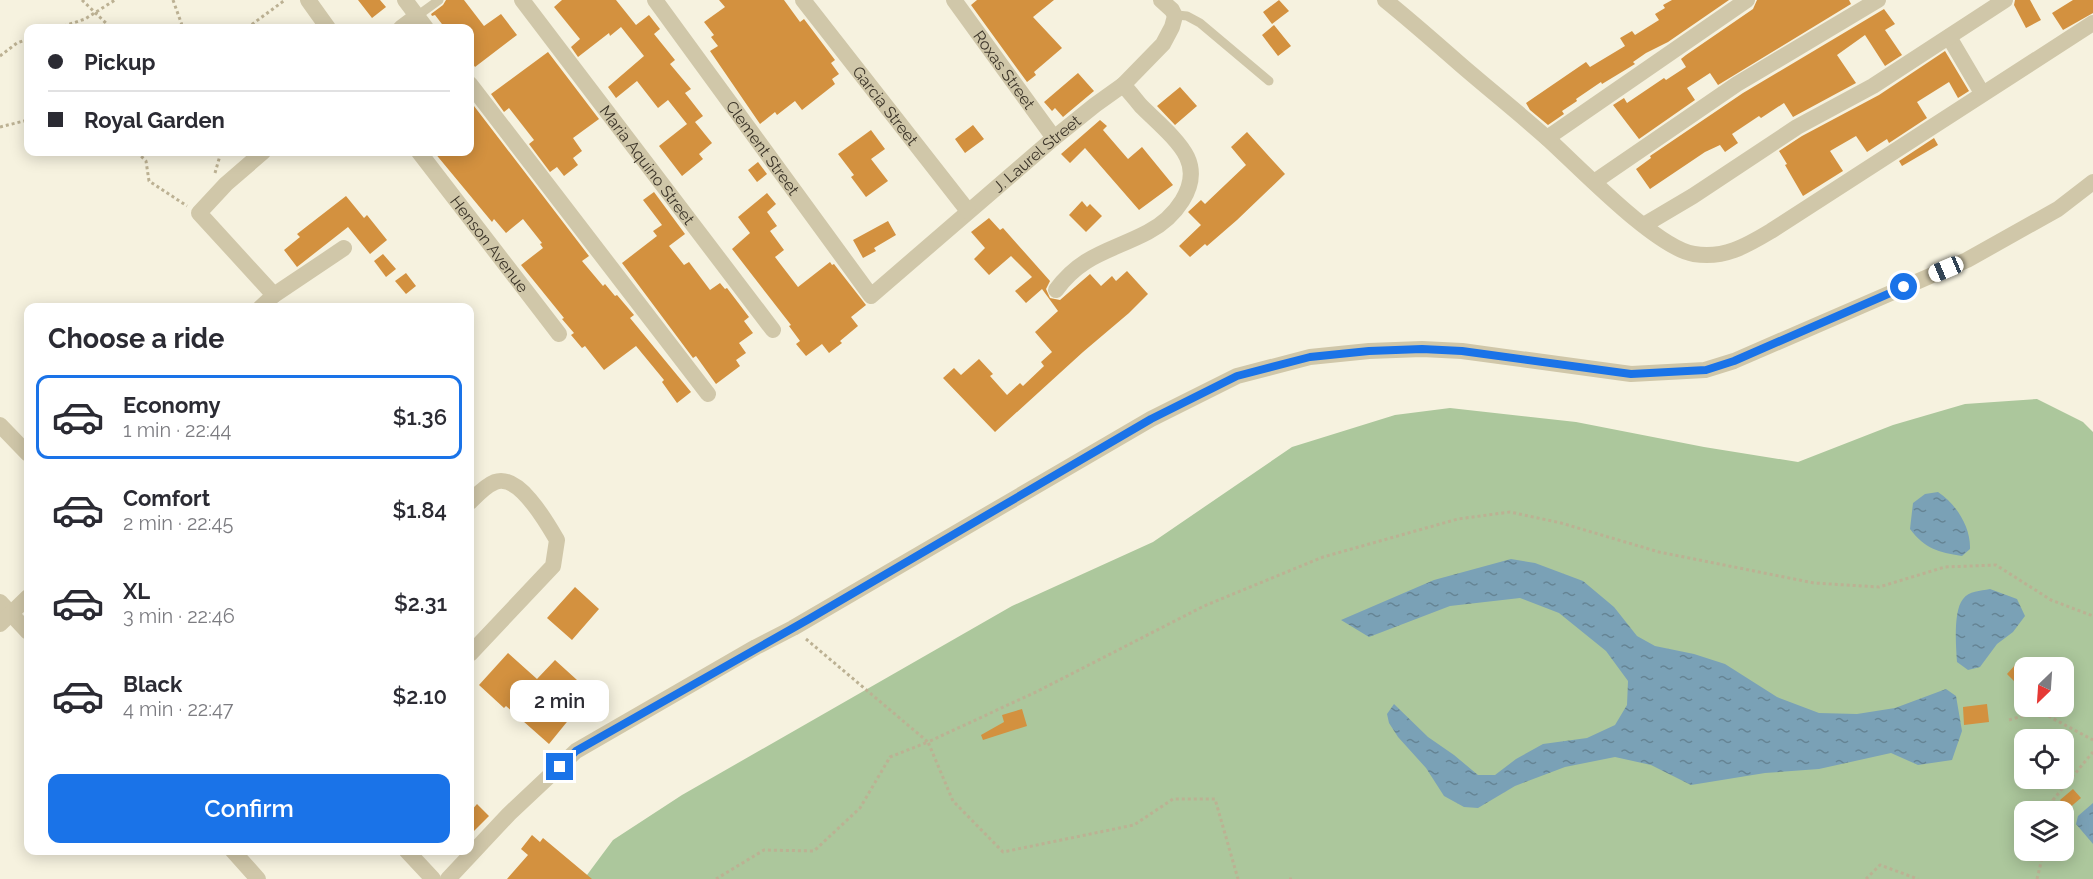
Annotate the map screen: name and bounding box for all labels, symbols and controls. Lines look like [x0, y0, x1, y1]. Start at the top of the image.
street label: Roxas Street [970, 27, 1040, 113]
text: Pickup [84, 49, 156, 75]
street label: Garcia Street [849, 62, 923, 149]
street label: Clement Street [722, 97, 804, 199]
street label: Maria Aquino Street [596, 101, 699, 229]
text: Royal Garden [84, 107, 225, 133]
street label: J. Laurel Street [989, 110, 1085, 196]
street label: Henson Avenue [447, 192, 533, 296]
car [1926, 254, 1966, 284]
route start [1890, 273, 1917, 300]
text: Choose a ride [48, 323, 224, 354]
icon: car [51, 390, 105, 444]
text: Economy [123, 392, 221, 418]
text: $1.36 [393, 404, 447, 430]
text: 1 min · 22:44 [123, 418, 231, 442]
icon: car [51, 483, 105, 537]
text: Comfort [123, 485, 210, 511]
text: $1.84 [393, 497, 447, 523]
text: 2 min · 22:45 [123, 511, 233, 535]
icon: car [51, 576, 105, 630]
text: XL [123, 578, 150, 604]
text: $2.31 [394, 590, 447, 616]
text: 3 min · 22:46 [123, 604, 235, 628]
north arrow [2014, 657, 2074, 717]
map controls [2014, 657, 2074, 861]
icon: car [51, 669, 105, 723]
text: Black [123, 671, 182, 697]
callout: 2 min [510, 680, 610, 722]
text: $2.10 [393, 683, 447, 709]
text: 2 min [534, 689, 585, 713]
text: 4 min · 22:47 [123, 697, 234, 721]
button: locate [2014, 729, 2074, 789]
route end [546, 753, 573, 780]
button: Confirm [48, 774, 450, 843]
button: layers [2014, 801, 2074, 861]

